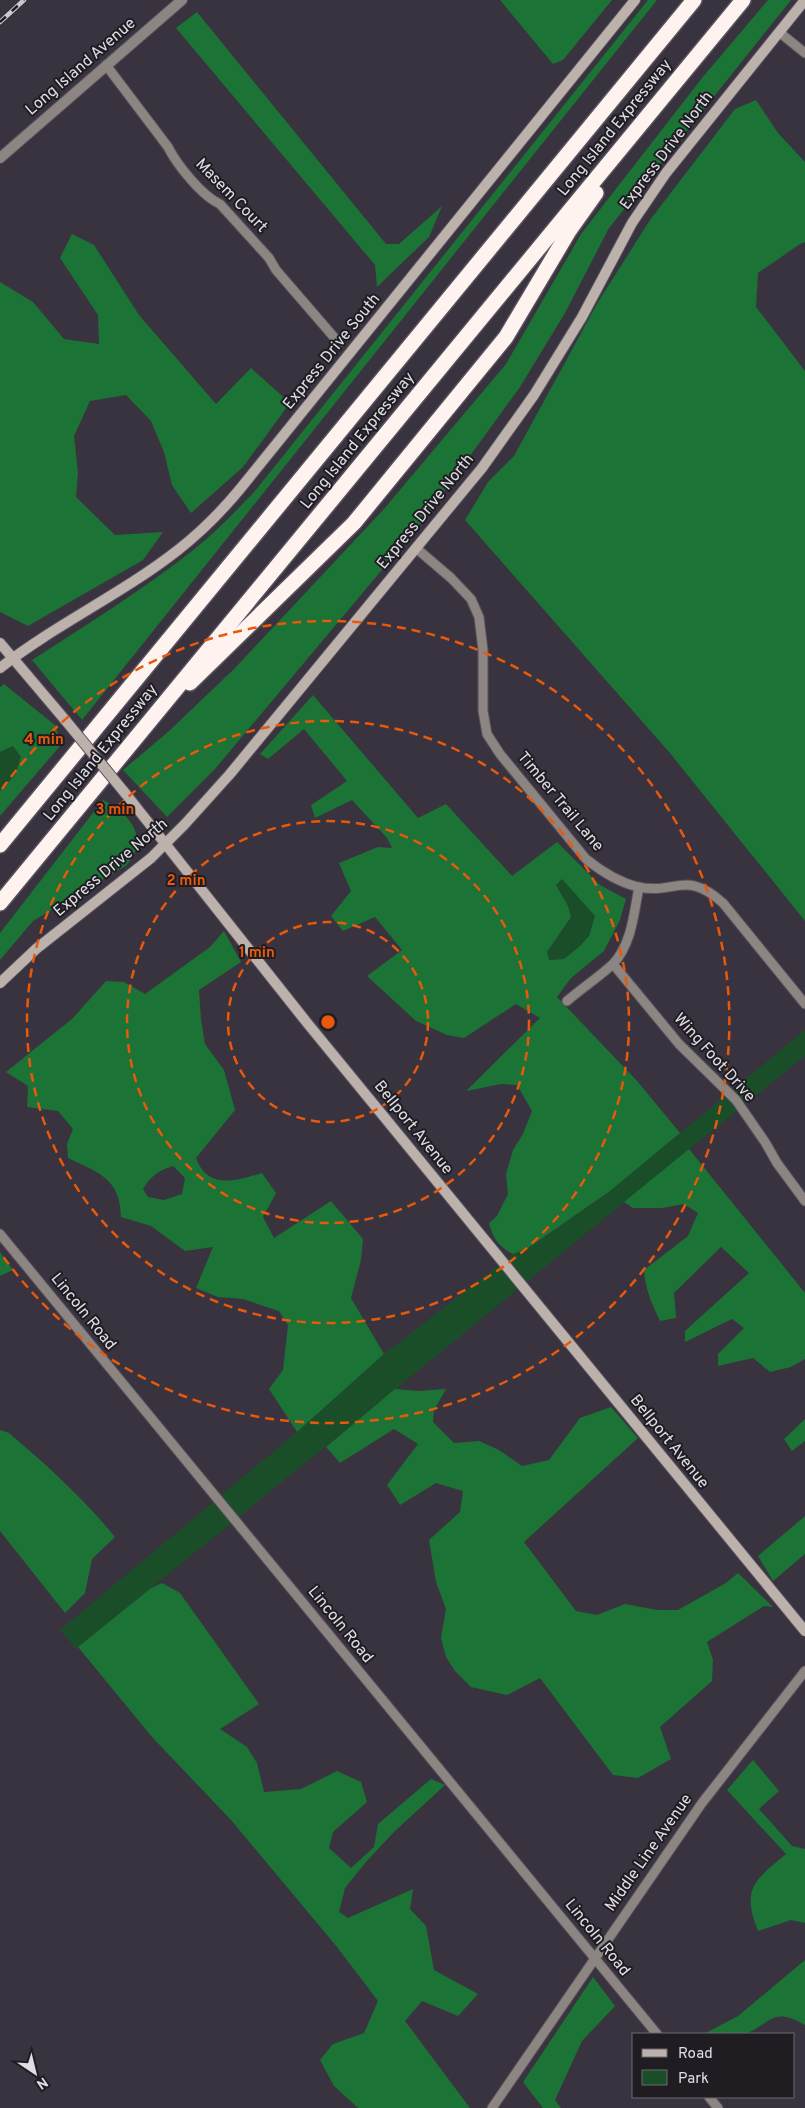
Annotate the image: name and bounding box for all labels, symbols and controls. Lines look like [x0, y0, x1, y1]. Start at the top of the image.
street label: Long Island Avenue [22, 14, 140, 120]
street label: Long Island Expressway [554, 55, 676, 201]
street label: Express Drive North [616, 88, 718, 214]
street label: Masem Court [191, 155, 271, 237]
street label: Express Drive South [279, 290, 385, 414]
street label: Long Island Expressway [297, 368, 419, 514]
street label: Express Drive North [373, 450, 479, 574]
street label: Long Island Expressway [40, 680, 162, 826]
text: 4 min [24, 731, 64, 750]
street label: Timber Trail Lane [512, 748, 608, 856]
text: 3 min [95, 801, 135, 820]
street label: Express Drive North [50, 814, 172, 922]
text: 2 min [166, 872, 206, 891]
text: 1 min [239, 944, 275, 963]
street label: Wing Foot Drive [669, 1009, 759, 1107]
centre of rings [319, 1013, 337, 1031]
street label: Bellport Avenue [369, 1077, 457, 1179]
street label: Lincoln Road [46, 1269, 120, 1355]
street label: Bellport Avenue [625, 1391, 713, 1493]
street label: Lincoln Road [303, 1582, 377, 1668]
street label: Middle Line Avenue [601, 1790, 697, 1916]
street label: Lincoln Road [560, 1895, 634, 1981]
legend [632, 2033, 795, 2098]
text: Road [678, 2045, 713, 2064]
north arrow [10, 2048, 60, 2098]
text: Park [678, 2070, 709, 2089]
text: N [33, 2073, 51, 2092]

